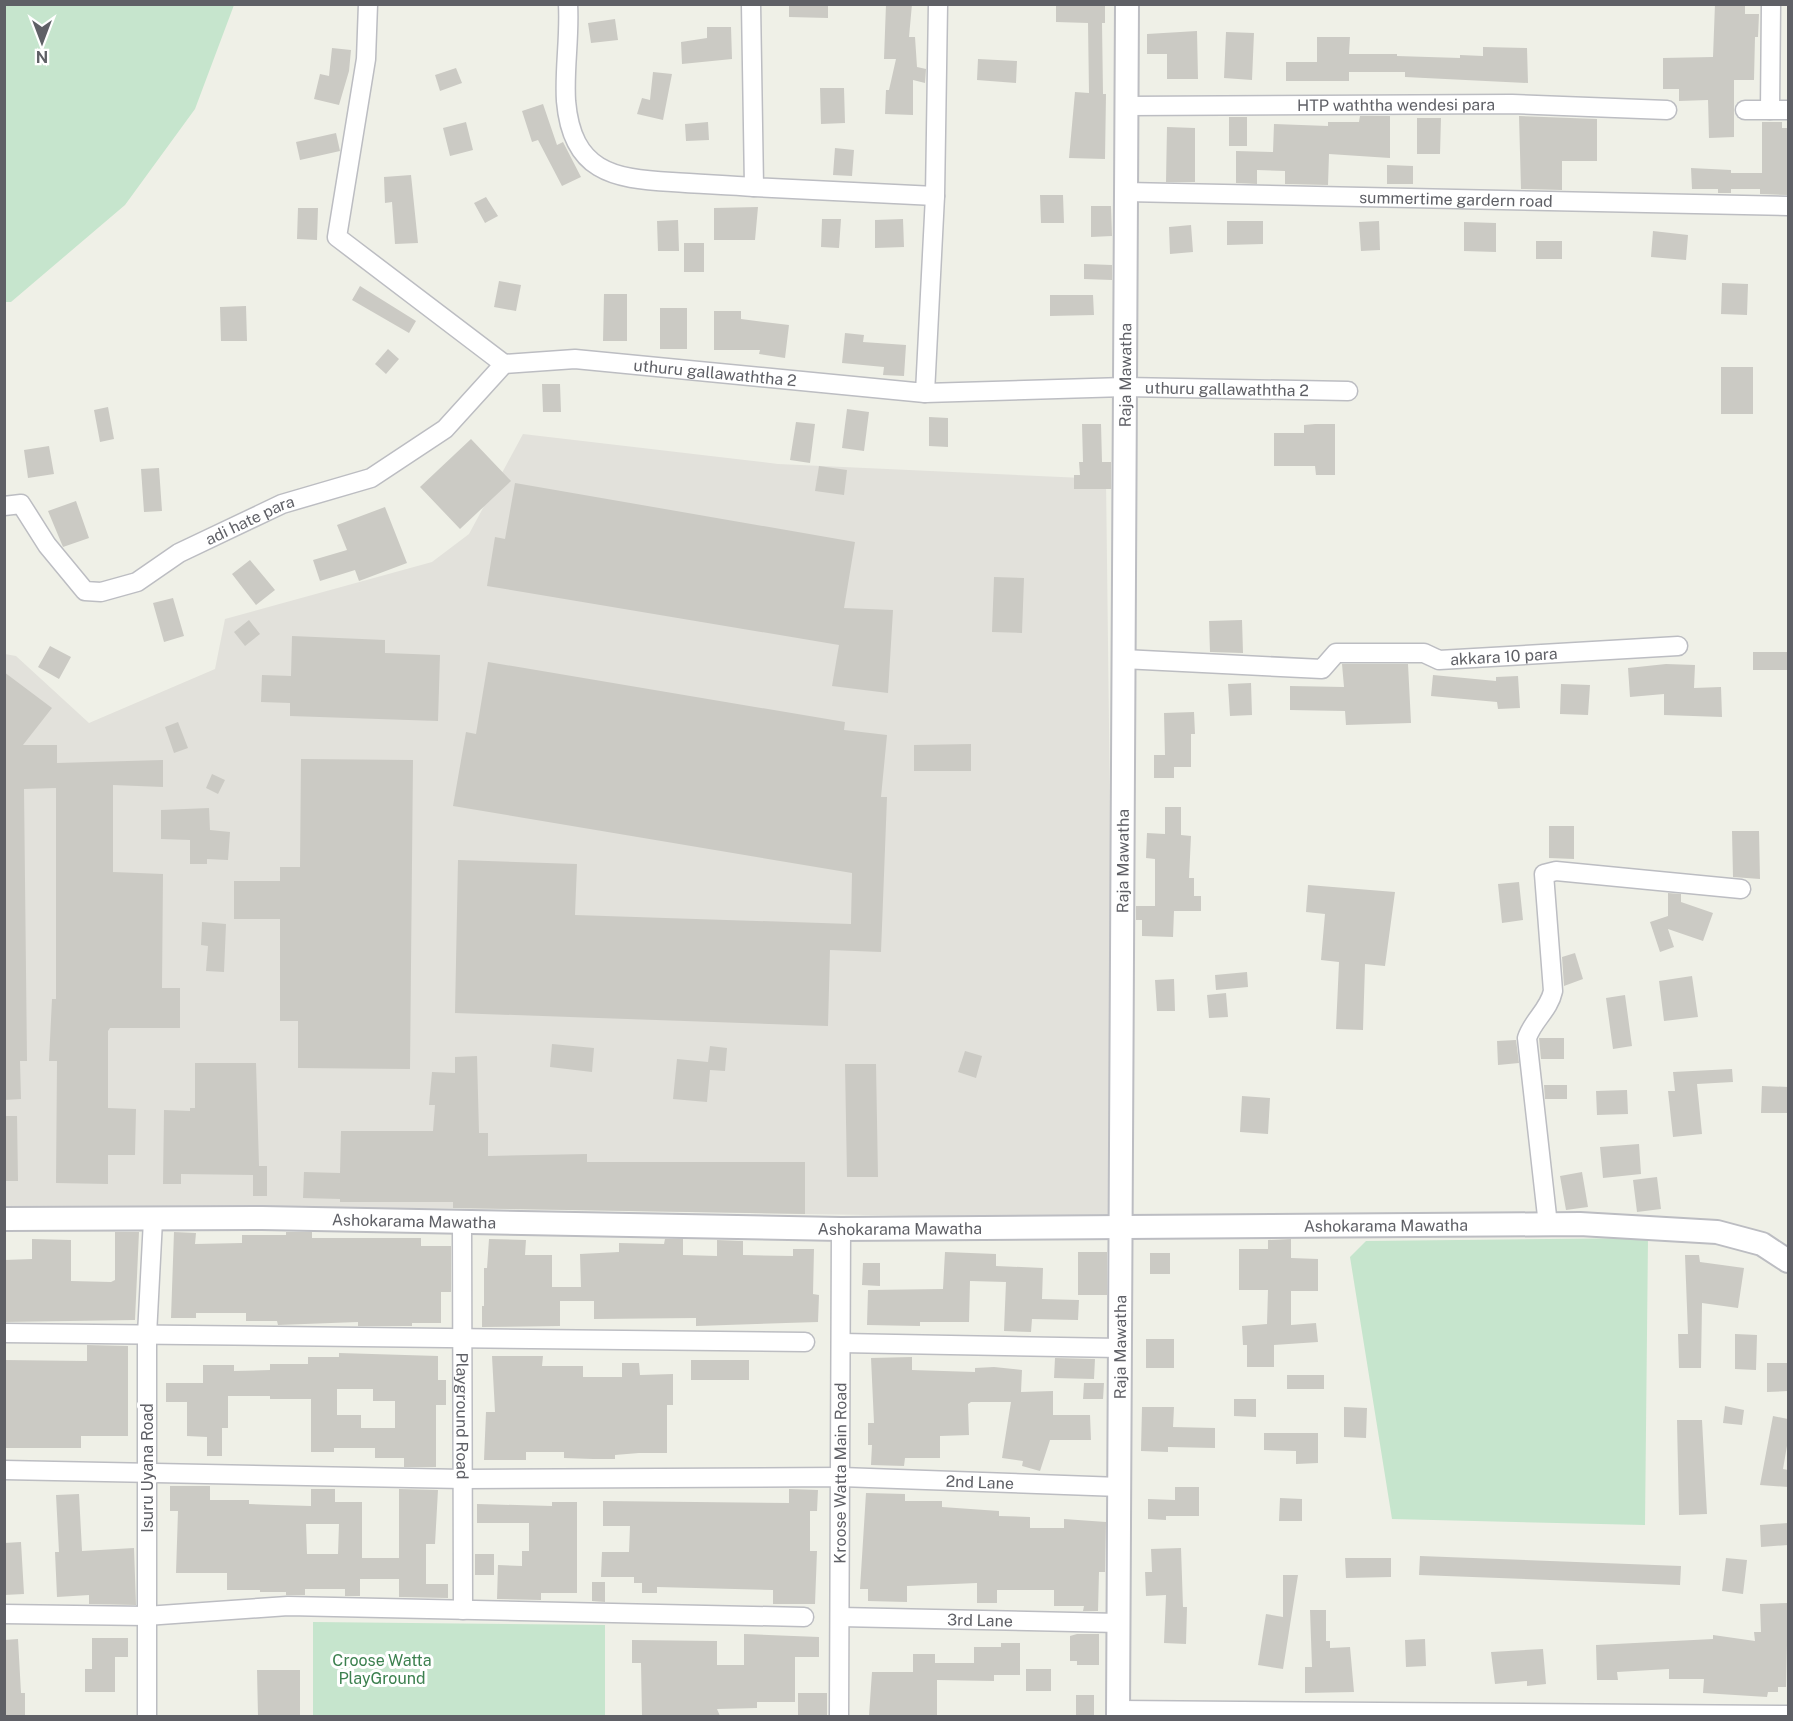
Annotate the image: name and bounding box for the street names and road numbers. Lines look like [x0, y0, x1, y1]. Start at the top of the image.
street label: HTP waththa wendesi para [1297, 95, 1495, 115]
street label: summertime gardern road [1359, 187, 1553, 211]
street label: Raja Mawatha [1115, 323, 1135, 427]
street label: uthuru gallawaththa 2 [633, 355, 798, 390]
street label: uthuru gallawaththa 2 [1145, 378, 1309, 400]
street label: adi hate para [202, 491, 296, 549]
street label: akkara 10 para [1450, 644, 1558, 669]
street label: Raja Mawatha [1113, 809, 1132, 913]
street label: Ashokarama Mawatha [332, 1210, 496, 1232]
street label: Ashokarama Mawatha [1304, 1215, 1468, 1235]
street label: Ashokarama Mawatha [818, 1219, 982, 1239]
street label: Raja Mawatha [1110, 1295, 1130, 1399]
street label: Playground Road [453, 1352, 472, 1480]
street label: Kroose Watta Main Road [830, 1382, 850, 1564]
street label: Isuru Uyana Road [138, 1403, 157, 1533]
street label: 2nd Lane [945, 1471, 1014, 1493]
street label: 3rd Lane [947, 1610, 1013, 1630]

